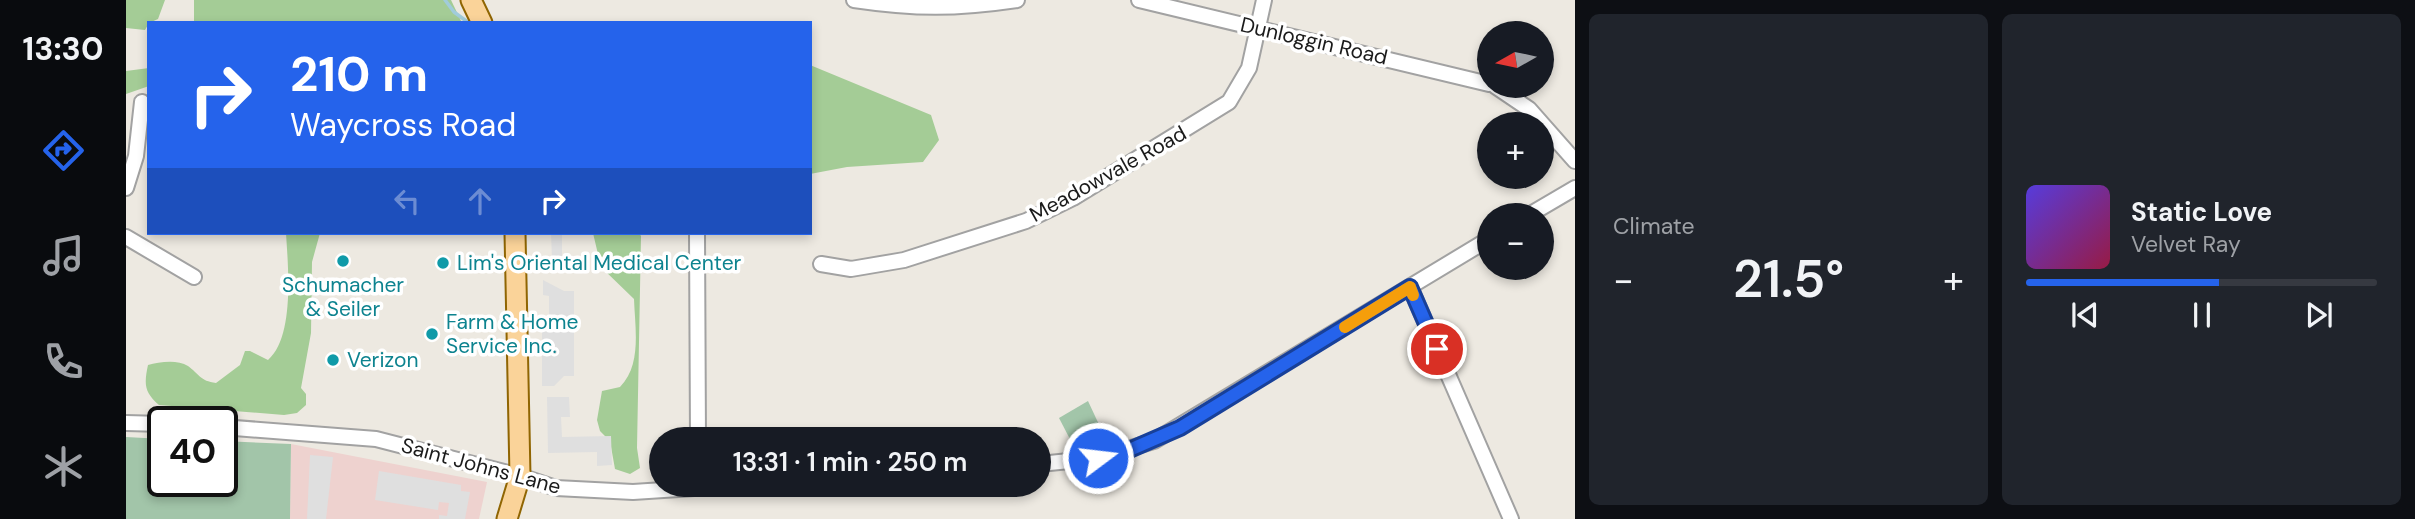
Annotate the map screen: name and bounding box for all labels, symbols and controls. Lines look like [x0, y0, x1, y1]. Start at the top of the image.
street label: Dunloggin Road [1238, 10, 1390, 72]
north arrow [1477, 21, 1554, 98]
map controls [1477, 21, 1554, 280]
text: 13:30 [23, 28, 103, 70]
text: 210 m [290, 42, 428, 106]
icon: right [175, 49, 266, 140]
text: Waycross Road [290, 104, 516, 146]
button: + [1477, 112, 1554, 189]
street label: Meadowvale Road [1025, 119, 1191, 229]
icon: directions [39, 126, 88, 175]
icon: left [388, 182, 426, 220]
icon: ahead [461, 182, 499, 220]
icon: right [534, 182, 572, 220]
text: Static Love [2131, 195, 2272, 229]
button: − [1477, 203, 1554, 280]
text: Climate [1613, 211, 1695, 241]
text: Velvet Ray [2131, 229, 2241, 259]
icon: music [39, 231, 88, 280]
text: 21.5° [1733, 245, 1844, 313]
place label: Lim's Oriental Medical Center [457, 249, 742, 277]
marker: Schumacher & Seiler [335, 253, 351, 269]
marker: Lim's Oriental Medical Center [435, 255, 451, 271]
text: − [1613, 255, 1634, 305]
text: + [1943, 255, 1964, 305]
place label: Schumacher & Seiler [282, 271, 404, 323]
icon: previous [2066, 296, 2104, 334]
icon: pause [2183, 296, 2221, 334]
icon: next [2300, 296, 2338, 334]
place label: Farm & Home Service Inc. [446, 308, 578, 360]
pin [1407, 319, 1467, 379]
marker: Farm & Home Service Inc. [424, 326, 440, 342]
icon: arrive [1418, 330, 1456, 368]
icon: phone [39, 337, 88, 386]
place label: Verizon [347, 346, 419, 374]
marker: Verizon [325, 352, 341, 368]
speed limit sign: 40 [147, 406, 238, 497]
position arrow [1061, 421, 1135, 495]
street label: Saint Johns Lane [398, 431, 564, 501]
icon: climate [39, 442, 88, 491]
text: 13:31 · 1 min · 250 m [733, 445, 967, 479]

